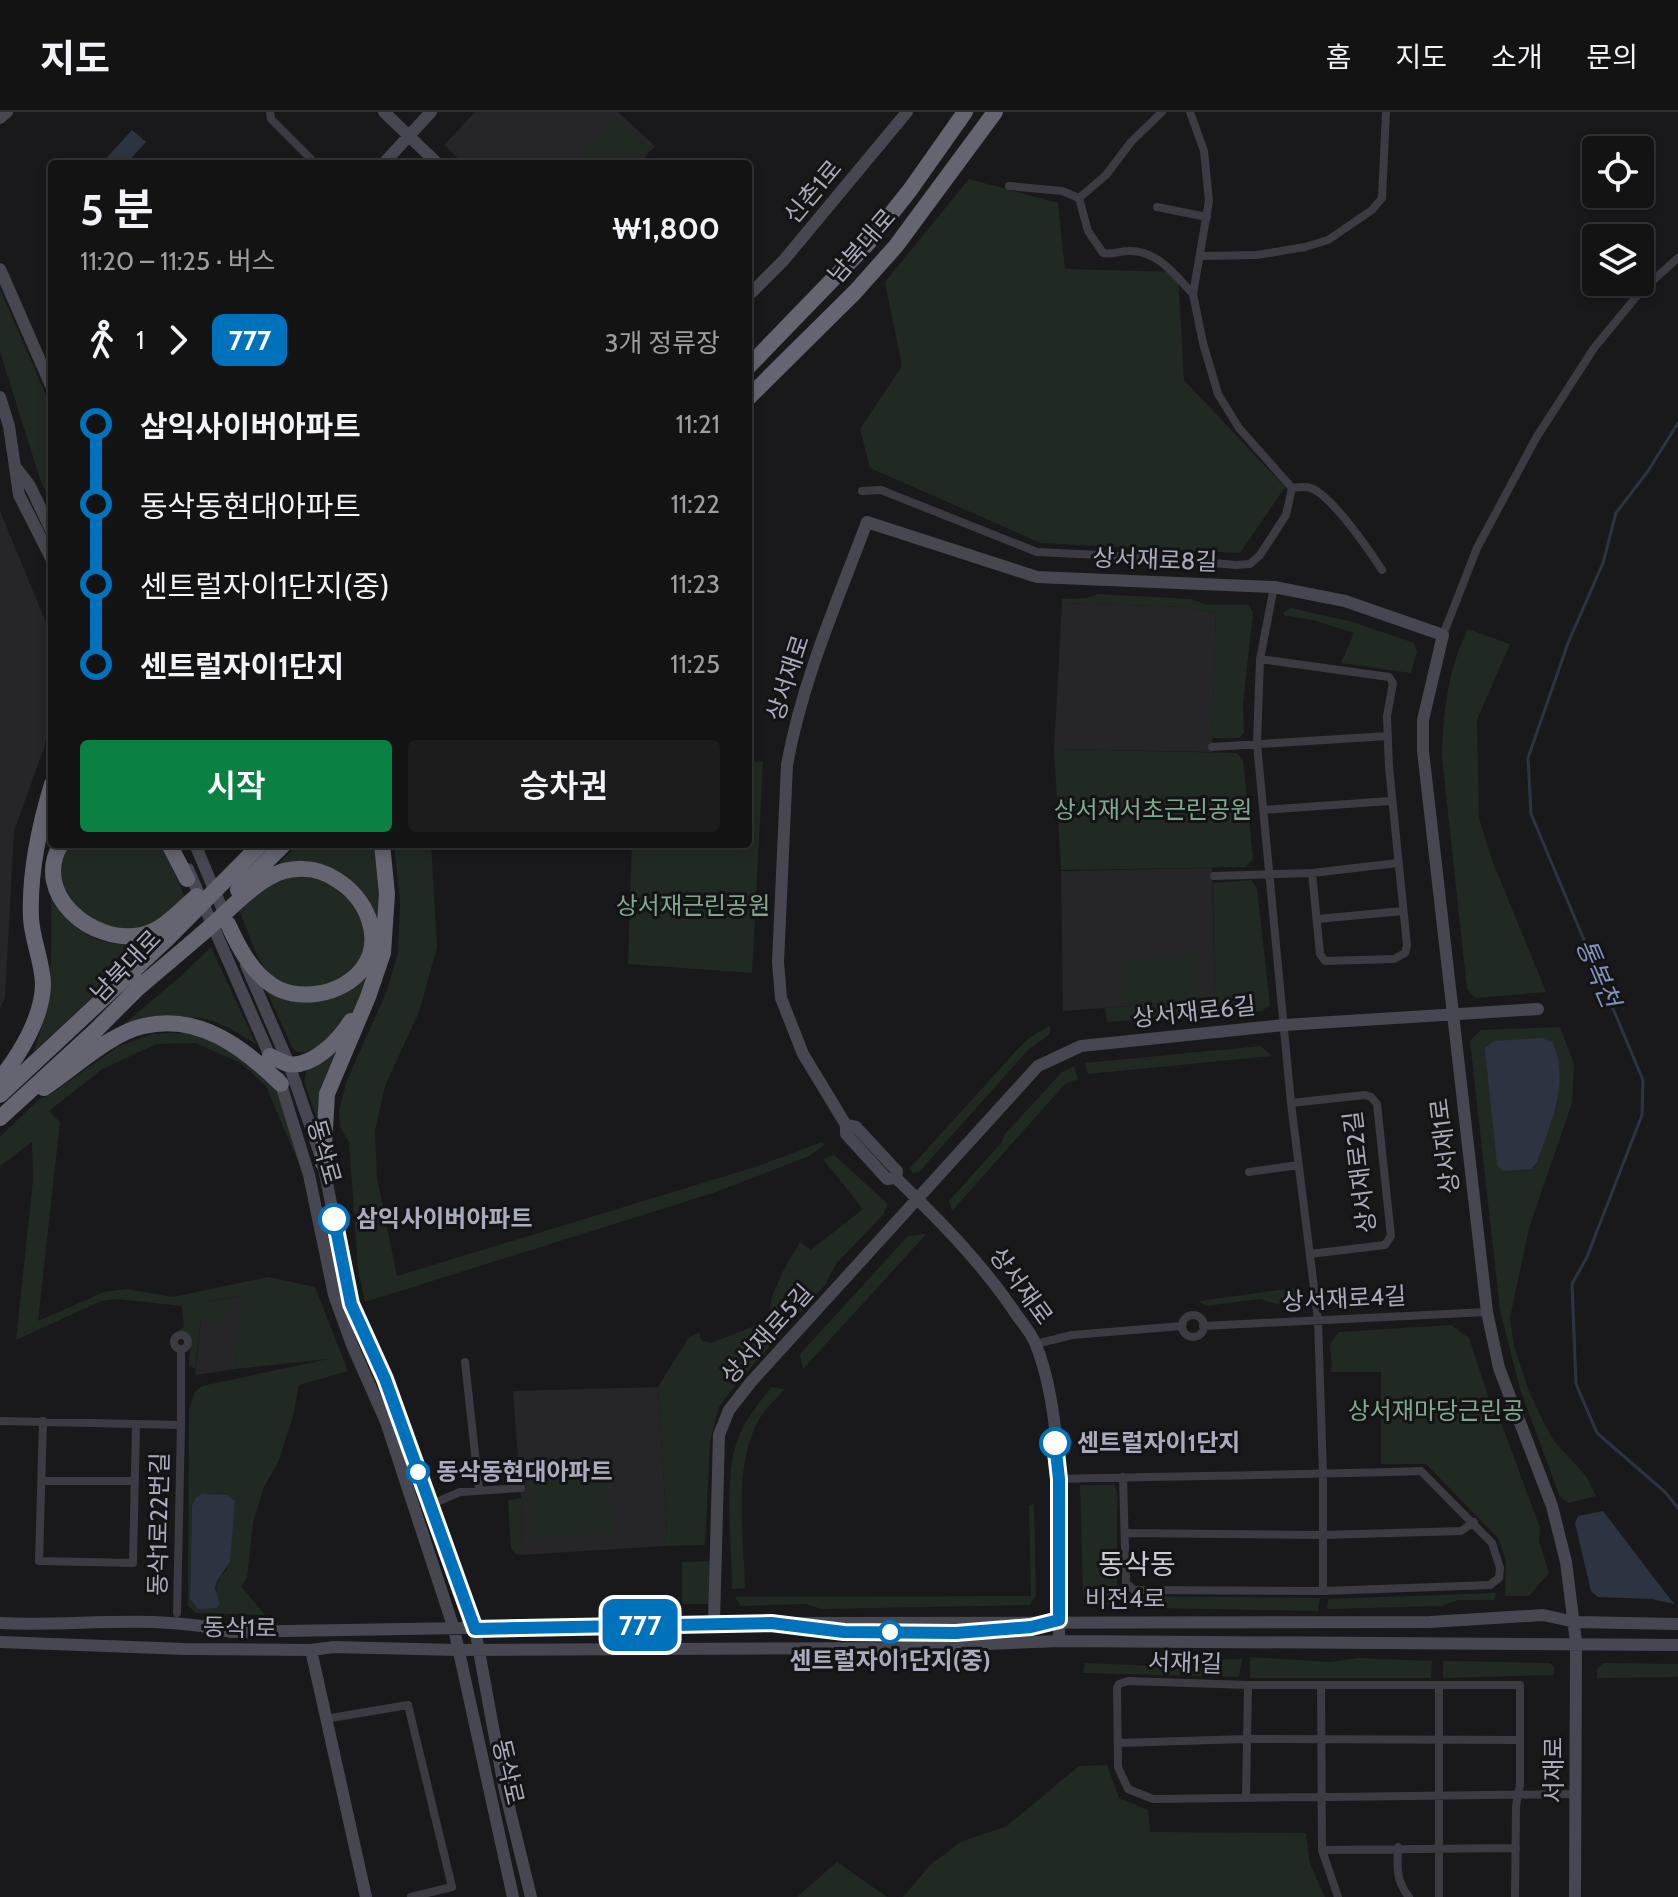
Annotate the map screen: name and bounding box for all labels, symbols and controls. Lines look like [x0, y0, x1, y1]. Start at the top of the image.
text: 지도 [40, 35, 110, 82]
text: 홈 [1326, 40, 1351, 74]
text: 지도 [1395, 40, 1447, 74]
text: 소개 [1491, 40, 1542, 74]
text: 문의 [1586, 40, 1638, 74]
map controls [1582, 136, 1654, 296]
button: locate [1582, 136, 1654, 208]
street label: 신촌1로 [778, 154, 848, 229]
text: 5 분 [80, 183, 154, 236]
street label: 남북대로 [822, 203, 902, 289]
text: ₩1,800 [612, 210, 720, 247]
button: layers [1582, 224, 1654, 296]
text: 11:20 – 11:25 · 버스 [80, 245, 276, 277]
icon: walk [80, 318, 124, 362]
icon: forward [156, 318, 200, 362]
text: 777 [228, 323, 271, 357]
text: 1 [136, 324, 144, 356]
text: 3개 정류장 [604, 327, 720, 359]
text: 삼익사이버아파트 [140, 408, 361, 445]
text: 11:21 [676, 408, 720, 440]
text: 동삭동현대아파트 [140, 488, 361, 525]
text: 11:22 [670, 488, 720, 520]
street label: 상서재로8길 [1092, 543, 1218, 576]
text: 센트럴자이1단지(중) [140, 568, 389, 605]
text: 11:23 [670, 568, 720, 600]
street label: 상서재로 [760, 631, 815, 724]
text: 센트럴자이1단지 [140, 648, 344, 685]
text: 11:25 [670, 648, 720, 680]
button: 시작 [80, 740, 392, 832]
button: 승차권 [408, 740, 720, 832]
park label: 상서재서초근린공원 [1054, 795, 1252, 824]
park label: 상서재근린공원 [616, 891, 770, 920]
street label: 남북대로 [85, 924, 167, 1007]
water label: 통복천 [1569, 934, 1628, 1015]
street label: 상서재로6길 [1131, 991, 1257, 1032]
street label: 상서재1로 [1424, 1097, 1465, 1196]
street label: 상서재로2길 [1338, 1109, 1381, 1235]
street label: 동삭로 [301, 1116, 348, 1188]
marker: 삼익사이버아파트 [319, 1204, 349, 1234]
place label: 삼익사이버아파트 [356, 1204, 533, 1233]
street label: 상서재로 [984, 1241, 1059, 1330]
street label: 상서재로5길 [715, 1278, 819, 1389]
street label: 상서재로4길 [1281, 1281, 1407, 1316]
park label: 상서재마당근린공 [1348, 1396, 1524, 1425]
marker: 센트럴자이1단지 [1040, 1428, 1070, 1458]
place label: 센트럴자이1단지 [1077, 1428, 1240, 1457]
street label: 동삭1로22번길 [143, 1452, 174, 1596]
place label: 동삭동현대아파트 [436, 1457, 613, 1486]
marker: 동삭동현대아파트 [407, 1461, 429, 1483]
district label: 동삭동 [1098, 1547, 1176, 1581]
street label: 비전4로 [1085, 1584, 1165, 1613]
line badge: 777 [594, 1599, 686, 1651]
text: 777 [619, 1608, 661, 1642]
street label: 동삭1로 [203, 1612, 277, 1643]
marker: 센트럴자이1단지(중) [879, 1621, 901, 1643]
place label: 센트럴자이1단지(중) [789, 1646, 991, 1675]
street label: 서재1길 [1147, 1647, 1223, 1678]
street label: 동삭로 [487, 1736, 530, 1807]
street label: 서재로 [1539, 1737, 1568, 1803]

